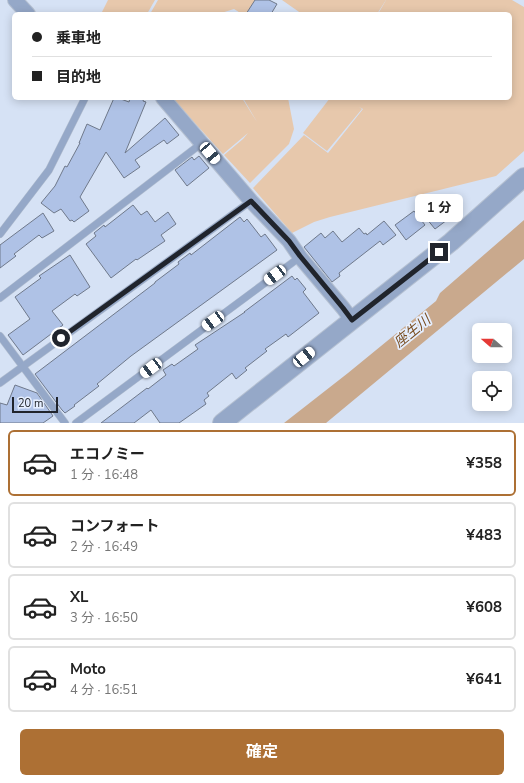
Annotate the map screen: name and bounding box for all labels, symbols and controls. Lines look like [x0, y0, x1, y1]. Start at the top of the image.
text: 乗車地 [56, 28, 101, 48]
text: 目的地 [56, 67, 101, 87]
car [198, 140, 222, 166]
callout: 1 分 [415, 194, 463, 222]
text: 1 分 [427, 199, 451, 217]
route end [430, 243, 448, 261]
car [262, 263, 288, 287]
car [200, 309, 226, 333]
water label: 座生川 [390, 310, 436, 352]
north arrow [472, 323, 512, 363]
map controls [472, 323, 512, 411]
route start [52, 329, 70, 347]
car [291, 345, 317, 369]
car [138, 356, 164, 380]
button: locate [472, 371, 512, 411]
scale bar [12, 395, 58, 414]
text: 20 m [18, 396, 43, 411]
text: エコノミー [70, 444, 145, 464]
icon: car [22, 445, 58, 481]
text: ¥358 [466, 453, 502, 473]
text: 1 分 · 16:48 [70, 466, 138, 484]
text: コンフォート [70, 516, 160, 536]
icon: car [22, 517, 58, 553]
text: ¥483 [466, 525, 502, 545]
text: 2 分 · 16:49 [70, 538, 138, 556]
text: XL [70, 587, 89, 607]
icon: car [22, 589, 58, 625]
text: ¥608 [466, 597, 502, 617]
text: 3 分 · 16:50 [70, 609, 138, 627]
text: Moto [70, 659, 106, 679]
icon: car [22, 661, 58, 697]
text: ¥641 [466, 669, 502, 689]
text: 4 分 · 16:51 [70, 681, 138, 699]
button: 確定 [20, 729, 504, 775]

